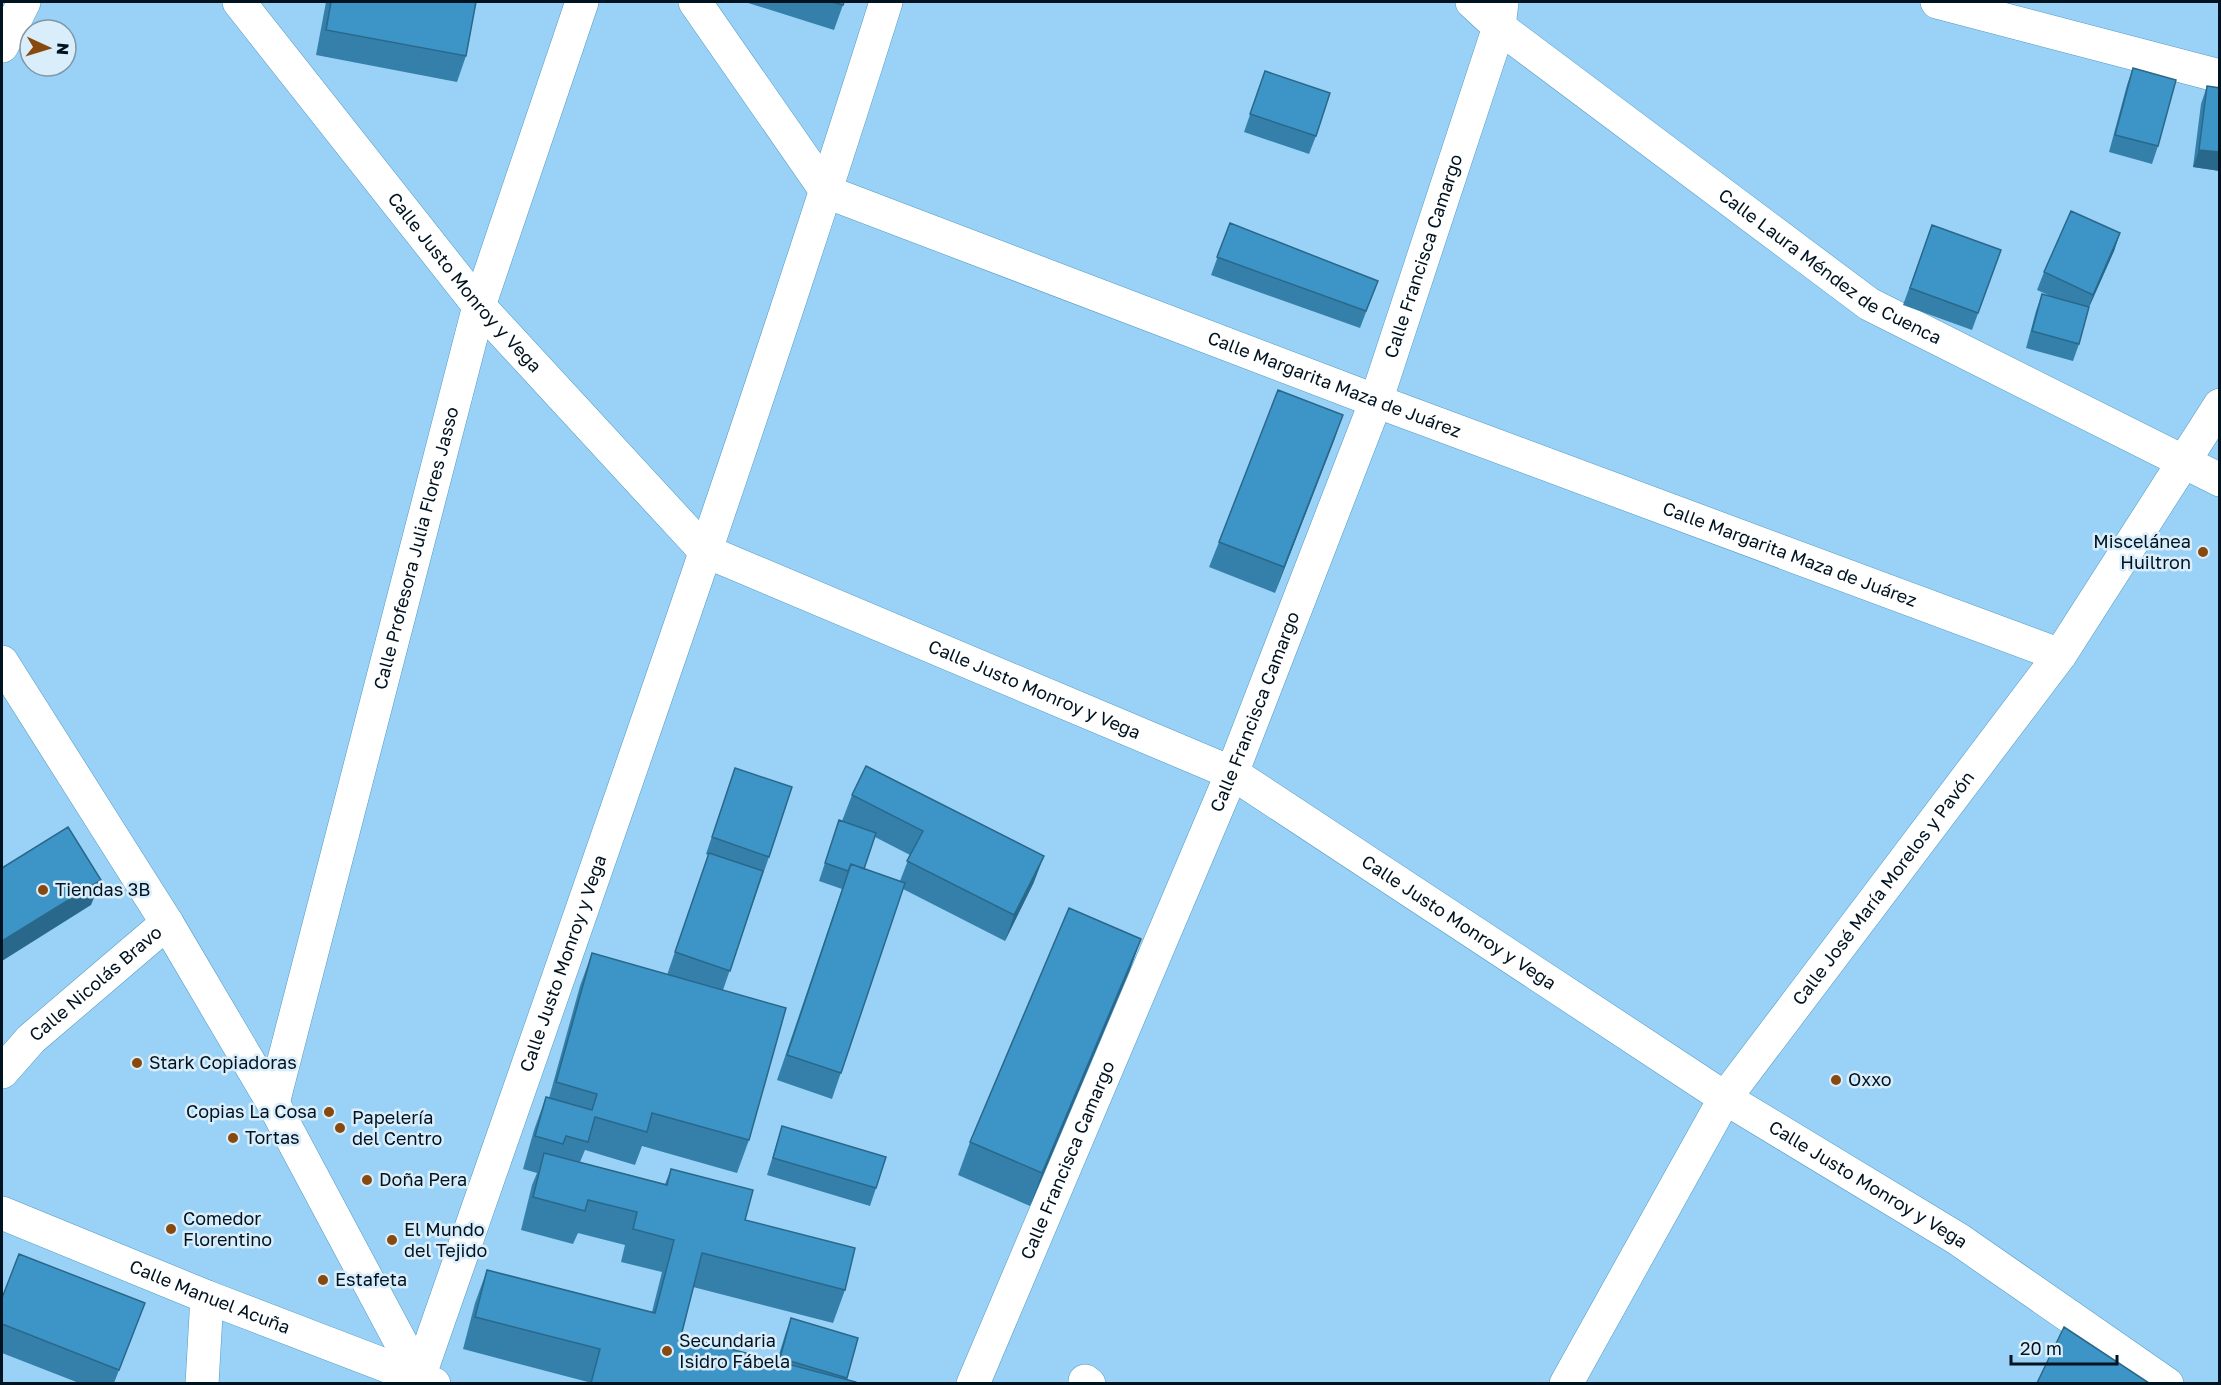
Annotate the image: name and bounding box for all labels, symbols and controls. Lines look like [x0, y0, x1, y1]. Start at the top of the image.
north arrow [18, 18, 78, 78]
text: N [53, 42, 73, 56]
street label: Calle Francisca Camargo [1379, 151, 1466, 361]
street label: Calle Laura Méndez de Cuenca [1715, 183, 1945, 349]
street label: Calle Justo Monroy y Vega [384, 188, 547, 377]
street label: Calle Margarita Maza de Juárez [1205, 326, 1464, 442]
street label: Calle Profesora Julia Flores Jasso [368, 404, 463, 692]
street label: Calle Margarita Maza de Juárez [1660, 496, 1920, 611]
place label: Miscelánea Huiltron [2093, 530, 2191, 573]
marker: Miscelánea Huiltron [2196, 545, 2210, 559]
street label: Calle Francisca Camargo [1205, 608, 1303, 815]
street label: Calle Justo Monroy y Vega [925, 634, 1144, 743]
street label: Calle José María Morelos y Pavón [1787, 766, 1978, 1009]
street label: Calle Justo Monroy y Vega [1358, 850, 1561, 994]
street label: Calle Justo Monroy y Vega [514, 852, 610, 1075]
place label: Tiendas 3B [55, 878, 150, 900]
marker: Tiendas 3B [36, 883, 50, 897]
street label: Calle Nicolás Bravo [24, 920, 166, 1046]
place label: Stark Copiadoras [149, 1051, 297, 1073]
marker: Stark Copiadoras [130, 1056, 144, 1070]
street label: Calle Francisca Camargo [1015, 1057, 1119, 1262]
place label: Oxxo [1848, 1068, 1892, 1090]
marker: Oxxo [1829, 1073, 1843, 1087]
place label: Copias La Cosa [186, 1100, 317, 1122]
marker: Copias La Cosa [322, 1105, 336, 1119]
place label: Papelería del Centro [352, 1106, 442, 1149]
street label: Calle Justo Monroy y Vega [1765, 1115, 1972, 1252]
marker: Papelería del Centro [333, 1121, 347, 1135]
place label: Tortas [245, 1126, 300, 1148]
marker: Tortas [226, 1131, 240, 1145]
place label: Doña Pera [379, 1168, 467, 1190]
marker: Doña Pera [360, 1173, 374, 1187]
place label: Comedor Florentino [183, 1207, 272, 1250]
place label: El Mundo del Tejido [404, 1218, 487, 1261]
marker: Comedor Florentino [164, 1222, 178, 1236]
marker: El Mundo del Tejido [385, 1233, 399, 1247]
street label: Calle Manuel Acuña [126, 1254, 293, 1338]
place label: Estafeta [335, 1268, 407, 1290]
marker: Estafeta [316, 1273, 330, 1287]
scale bar [2011, 1328, 2118, 1366]
place label: Secundaria Isidro Fábela [679, 1329, 790, 1372]
text: 20 m [2020, 1337, 2062, 1359]
marker: Secundaria Isidro Fábela [660, 1344, 674, 1358]

